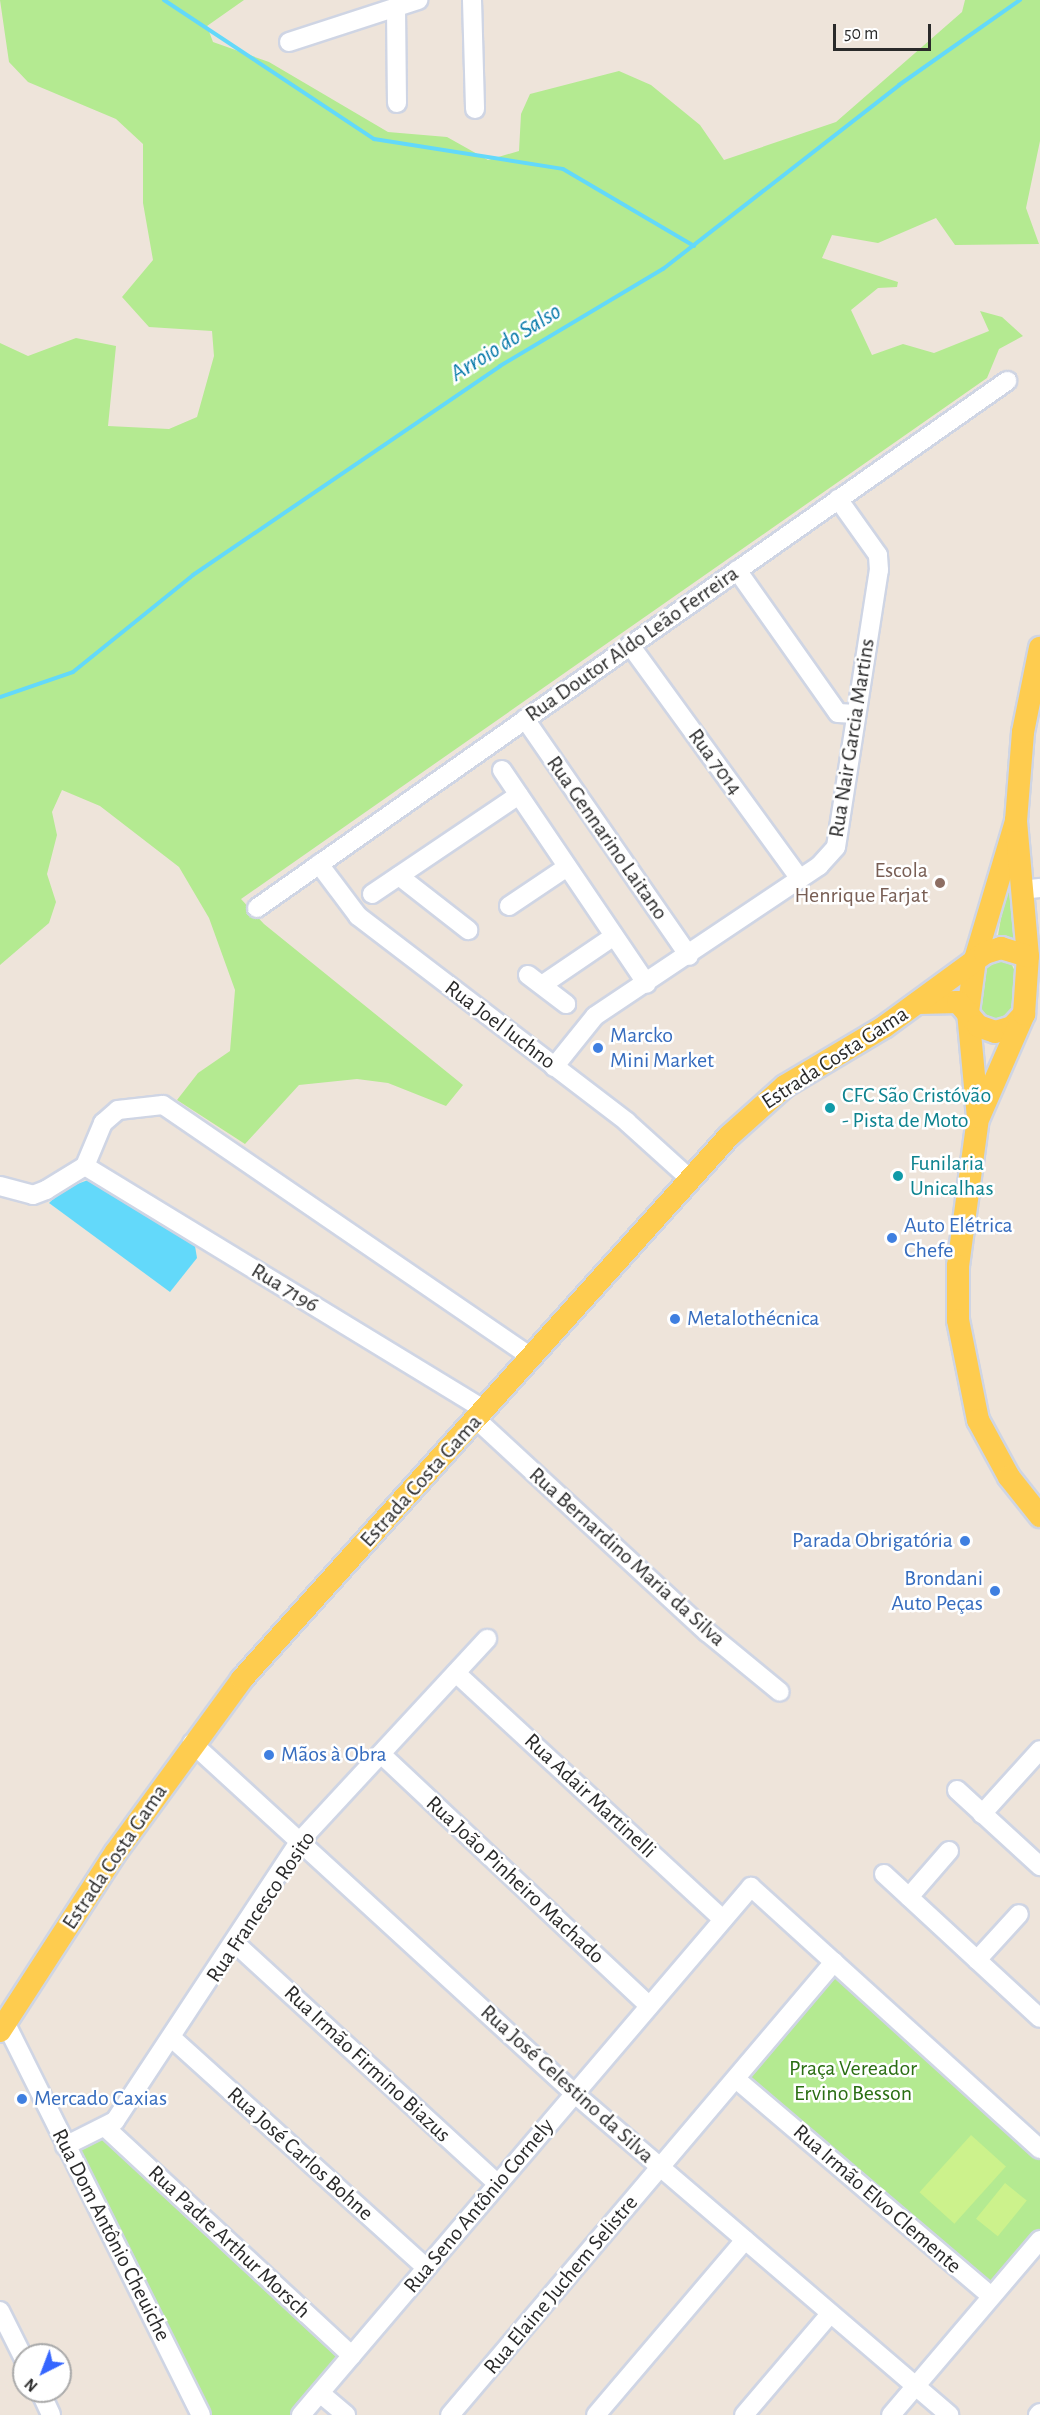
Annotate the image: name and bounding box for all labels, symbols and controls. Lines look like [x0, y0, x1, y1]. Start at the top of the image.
scale bar [836, 12, 934, 50]
text: 50 m [844, 25, 878, 43]
water label: Arroio do Salso [445, 298, 567, 388]
street label: Rua Doutor Aldo Leão Ferreira [520, 560, 744, 728]
street label: Rua Nair Garcia Martins [823, 637, 881, 839]
street label: Rua 7014 [682, 724, 748, 800]
street label: Rua Gennarino Laitano [541, 751, 673, 925]
place label: Escola Henrique Farjat [795, 857, 928, 908]
marker: Escola Henrique Farjat [933, 876, 947, 890]
street label: Rua Joel Iuchno [439, 975, 561, 1075]
street label: Estrada Costa Gama [757, 1001, 913, 1115]
place label: Marcko Mini Market [610, 1022, 714, 1074]
marker: Marcko Mini Market [591, 1041, 605, 1055]
place label: CFC São Cristóvão - Pista de Moto [842, 1082, 991, 1134]
marker: CFC São Cristóvão - Pista de Moto [823, 1101, 837, 1115]
place label: Funilaria Unicalhas [910, 1150, 994, 1202]
marker: Funilaria Unicalhas [891, 1169, 905, 1183]
place label: Auto Elétrica Chefe [904, 1212, 1013, 1264]
marker: Auto Elétrica Chefe [885, 1231, 899, 1245]
street label: Rua 7196 [246, 1258, 324, 1318]
place label: Metalothécnica [687, 1306, 819, 1332]
marker: Metalothécnica [668, 1312, 682, 1326]
street label: Estrada Costa Gama [355, 1409, 487, 1553]
street label: Rua Bernardino Maria da Silva [523, 1462, 731, 1652]
place label: Parada Obrigatória [792, 1528, 953, 1554]
marker: Parada Obrigatória [958, 1534, 972, 1548]
place label: Brondani Auto Peças [891, 1565, 983, 1616]
marker: Brondani Auto Peças [988, 1584, 1002, 1598]
street label: Rua Adair Martinelli [518, 1728, 662, 1864]
place label: Mãos à Obra [281, 1742, 387, 1768]
marker: Mãos à Obra [262, 1748, 276, 1762]
street label: Estrada Costa Gama [57, 1779, 173, 1935]
street label: Rua João Pinheiro Machado [420, 1790, 610, 1970]
street label: Rua Francesco Rosito [201, 1826, 321, 1988]
street label: Rua Irmão Firmino Biazus [278, 1980, 456, 2148]
street label: Rua José Celestino da Silva [475, 1999, 659, 2169]
park label: Praça Vereador Ervino Besson [789, 2055, 917, 2106]
street label: Rua José Carlos Bohne [221, 2081, 379, 2227]
place label: Mercado Caxias [34, 2086, 167, 2112]
marker: Mercado Caxias [15, 2092, 29, 2106]
street label: Rua Seno Antônio Cornely [398, 2113, 560, 2299]
street label: Rua Irmão Elvo Clemente [788, 2119, 966, 2279]
street label: Rua Dom Antônio Cheuiche [46, 2124, 176, 2346]
street label: Rua Padre Arthur Morsch [142, 2160, 316, 2324]
street label: Rua Elaine Juchem Selistre [478, 2190, 644, 2380]
north arrow [12, 2343, 72, 2403]
text: N [22, 2375, 41, 2395]

